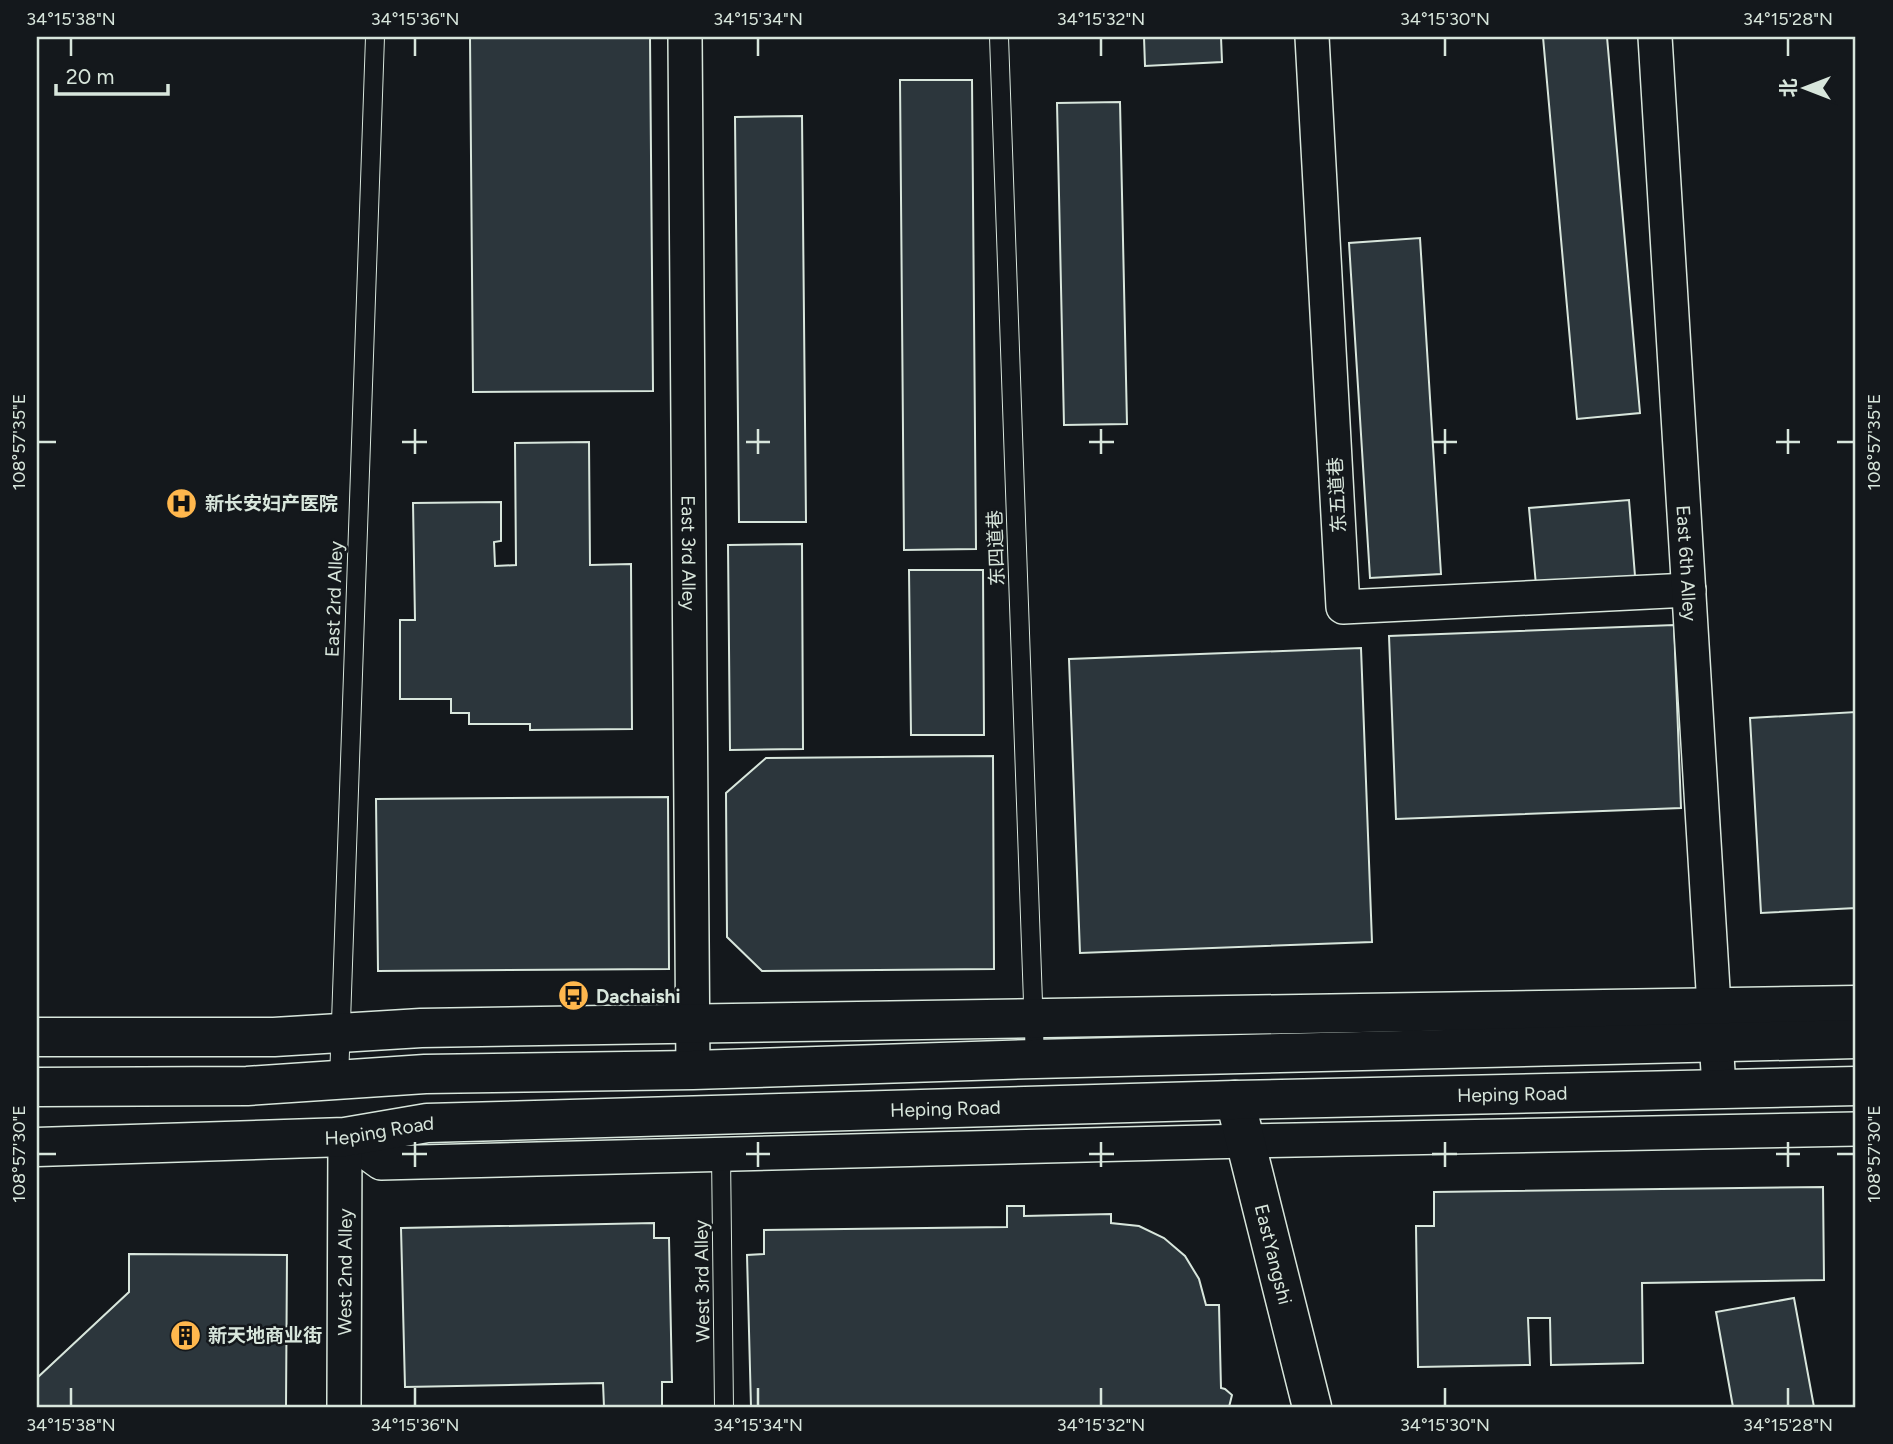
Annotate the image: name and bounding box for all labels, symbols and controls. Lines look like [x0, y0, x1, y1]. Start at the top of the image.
text: 34°15'38"N [26, 8, 116, 30]
text: 34°15'36"N [371, 8, 459, 30]
text: 34°15'34"N [713, 8, 803, 30]
text: 34°15'32"N [1057, 8, 1145, 30]
text: 34°15'30"N [1400, 8, 1490, 30]
text: 34°15'28"N [1743, 8, 1833, 30]
scale bar [56, 52, 168, 96]
north arrow [1770, 52, 1840, 122]
text: 20 m [66, 64, 114, 89]
text: 北 [1777, 78, 1800, 98]
text: 108°57'35"E [8, 394, 30, 490]
text: 108°57'35"E [1863, 394, 1885, 490]
street label: 东五道巷 [1324, 456, 1350, 534]
hospital icon: 新长安妇产医院 [165, 486, 199, 520]
place label: 新长安妇产医院 [205, 492, 338, 515]
street label: East 3rd Alley [677, 495, 701, 611]
street label: East 6th Alley [1672, 504, 1702, 622]
street label: 东四道巷 [983, 510, 1009, 586]
street label: East 2rd Alley [320, 541, 348, 657]
bus stop icon: Dachaishi [556, 979, 590, 1013]
place label: Dachaishi [596, 985, 680, 1008]
street label: Heping Road [1457, 1081, 1568, 1106]
street label: Heping Road [890, 1095, 1001, 1121]
text: 108°57'30"E [8, 1105, 30, 1203]
text: 108°57'30"E [1863, 1105, 1885, 1203]
street label: Heping Road [324, 1111, 434, 1149]
street label: EastYangshi [1250, 1202, 1297, 1307]
street label: West 2nd Alley [333, 1208, 356, 1336]
street label: West 3rd Alley [689, 1220, 715, 1342]
building icon: 新天地商业街 [168, 1318, 202, 1352]
place label: 新天地商业街 [208, 1324, 322, 1347]
text: 34°15'38"N [26, 1414, 116, 1436]
text: 34°15'36"N [371, 1414, 459, 1436]
text: 34°15'34"N [713, 1414, 803, 1436]
text: 34°15'32"N [1057, 1414, 1145, 1436]
text: 34°15'30"N [1400, 1414, 1490, 1436]
text: 34°15'28"N [1743, 1414, 1833, 1436]

